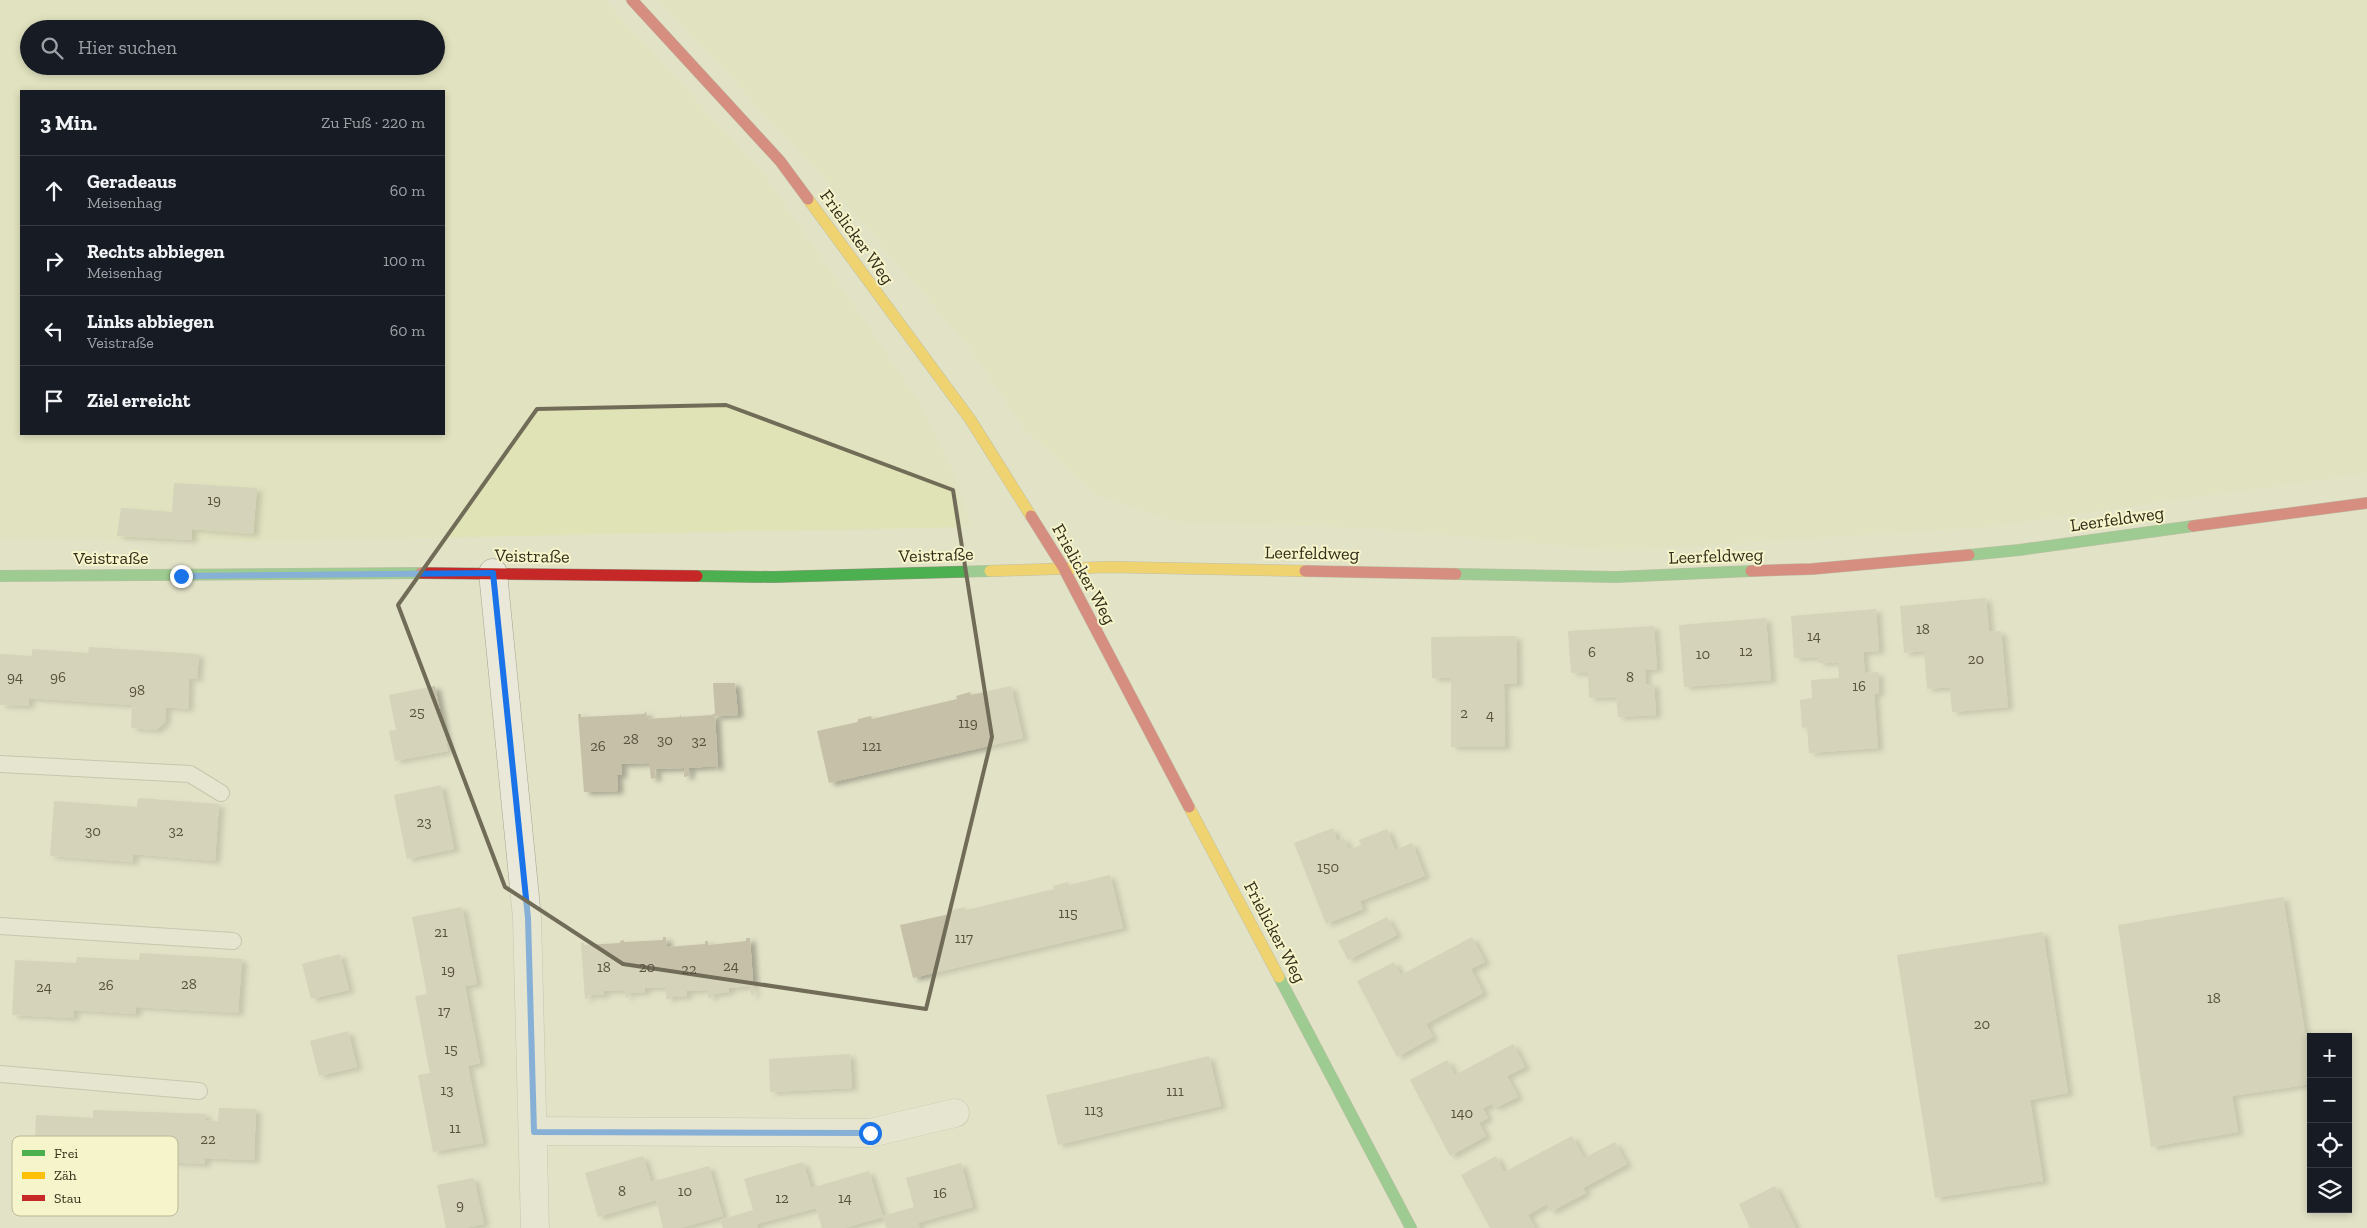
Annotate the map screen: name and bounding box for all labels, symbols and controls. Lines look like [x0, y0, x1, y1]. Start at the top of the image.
search box [20, 20, 445, 75]
icon: search [38, 34, 66, 62]
text: Hier suchen [78, 36, 177, 59]
text: 3 Min. [40, 110, 97, 135]
text: Zu Fuß · 220 m [321, 113, 425, 132]
text: Geradeaus [87, 170, 177, 193]
icon: ahead [40, 177, 68, 205]
text: 60 m [390, 181, 425, 200]
street label: Frielicker Weg [815, 185, 899, 289]
text: Meisenhag [87, 193, 162, 212]
text: Rechts abbiegen [87, 240, 225, 263]
icon: right [40, 247, 68, 275]
text: 100 m [383, 251, 425, 270]
text: Meisenhag [87, 263, 162, 282]
text: Links abbiegen [87, 310, 214, 333]
icon: left [40, 317, 68, 345]
text: 60 m [390, 321, 425, 340]
text: Veistraße [87, 333, 154, 352]
icon: arrive [40, 387, 68, 415]
text: Ziel erreicht [87, 389, 190, 412]
house number: 19 [207, 491, 221, 509]
street label: Leerfeldweg [2069, 501, 2166, 536]
street label: Frielicker Weg [1047, 520, 1121, 628]
street label: Leerfeldweg [1264, 541, 1360, 565]
street label: Veistraße [897, 543, 974, 567]
street label: Leerfeldweg [1668, 543, 1764, 569]
street label: Veistraße [493, 544, 570, 568]
street label: Veistraße [73, 547, 149, 569]
route end [170, 565, 193, 588]
house number: 18 [1916, 620, 1930, 638]
house number: 14 [1807, 627, 1821, 645]
house number: 12 [1739, 642, 1753, 660]
house number: 6 [1588, 643, 1596, 661]
house number: 10 [1696, 645, 1710, 663]
house number: 20 [1968, 650, 1984, 668]
house number: 94 [7, 668, 23, 686]
house number: 96 [50, 668, 66, 686]
house number: 8 [1626, 668, 1634, 686]
house number: 16 [1852, 677, 1866, 695]
house number: 98 [129, 681, 145, 699]
house number: 25 [409, 703, 425, 721]
house number: 2 [1460, 704, 1468, 722]
house number: 4 [1486, 706, 1494, 724]
house number: 119 [958, 714, 978, 732]
house number: 28 [623, 730, 639, 748]
house number: 30 [657, 731, 673, 749]
house number: 32 [691, 732, 707, 750]
house number: 26 [590, 737, 606, 755]
house number: 121 [862, 737, 882, 755]
house number: 23 [416, 813, 432, 831]
house number: 30 [85, 822, 101, 840]
house number: 32 [168, 822, 184, 840]
house number: 150 [1317, 858, 1339, 876]
street label: Frielicker Weg [1239, 877, 1311, 987]
house number: 115 [1058, 904, 1078, 922]
house number: 21 [434, 923, 448, 941]
house number: 117 [955, 929, 973, 947]
house number: 24 [723, 957, 739, 975]
house number: 18 [597, 958, 611, 976]
house number: 20 [639, 958, 655, 976]
house number: 22 [681, 960, 697, 978]
house number: 19 [441, 961, 455, 979]
house number: 28 [181, 975, 197, 993]
house number: 26 [98, 976, 114, 994]
house number: 24 [36, 978, 52, 996]
house number: 18 [2207, 989, 2221, 1007]
house number: 17 [438, 1002, 450, 1020]
house number: 20 [1974, 1015, 1990, 1033]
map controls [2307, 1033, 2352, 1213]
button: + [2307, 1033, 2352, 1078]
house number: 15 [444, 1040, 458, 1058]
button: − [2307, 1078, 2352, 1123]
house number: 13 [440, 1081, 454, 1099]
house number: 111 [1166, 1082, 1184, 1100]
house number: 113 [1085, 1101, 1103, 1119]
house number: 140 [1451, 1104, 1473, 1122]
house number: 11 [449, 1119, 461, 1137]
route start [859, 1122, 882, 1145]
button: locate [2307, 1123, 2352, 1168]
house number: 22 [200, 1130, 216, 1148]
legend [12, 1136, 178, 1216]
text: Frei [54, 1145, 78, 1162]
text: Zäh [54, 1167, 77, 1184]
button: layers [2307, 1168, 2352, 1213]
house number: 8 [618, 1182, 626, 1200]
house number: 10 [678, 1182, 692, 1200]
house number: 16 [933, 1184, 947, 1202]
house number: 12 [775, 1189, 789, 1207]
house number: 14 [838, 1189, 852, 1207]
text: Stau [54, 1190, 81, 1207]
house number: 9 [456, 1196, 464, 1214]

